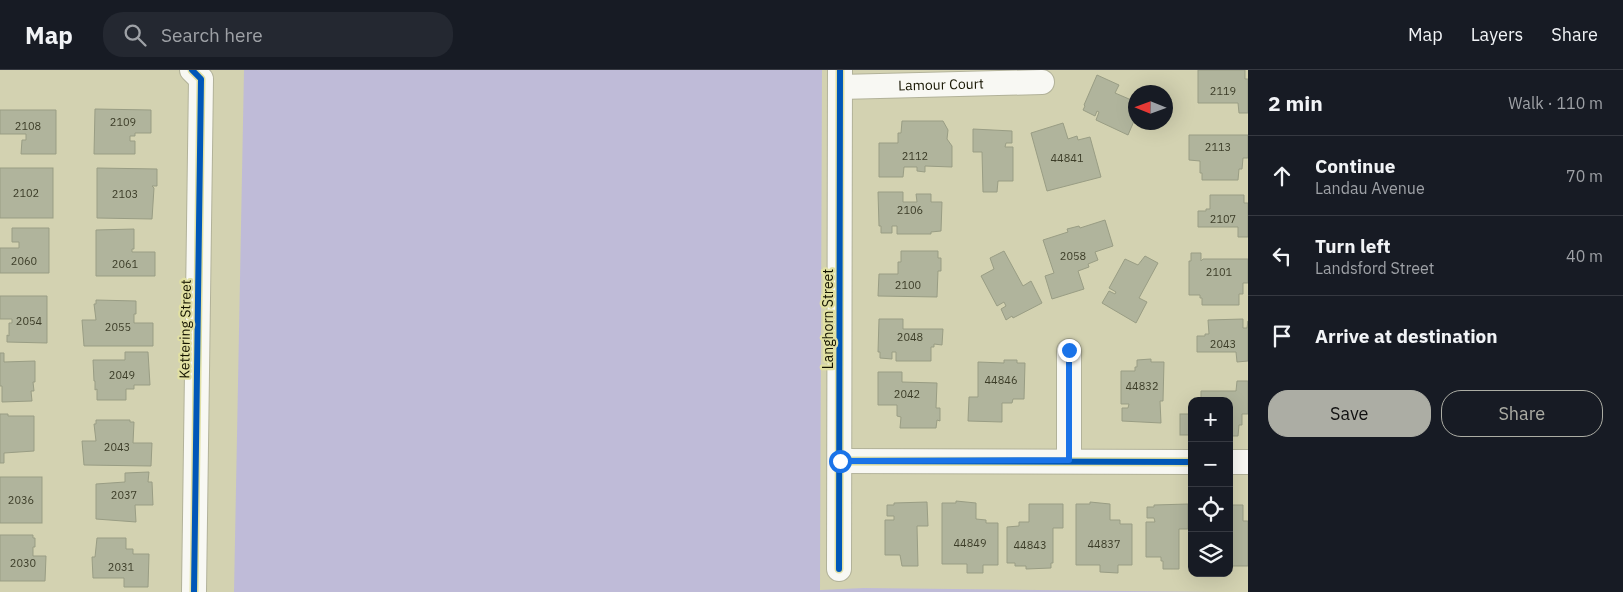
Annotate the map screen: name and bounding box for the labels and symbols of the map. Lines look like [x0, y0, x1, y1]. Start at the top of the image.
street label: Lamour Court [898, 74, 984, 95]
house number: 2119 [1210, 84, 1236, 98]
north arrow [1128, 85, 1173, 130]
house number: 2109 [110, 115, 136, 129]
house number: 2108 [15, 119, 41, 133]
house number: 2113 [1205, 140, 1231, 154]
house number: 2112 [902, 149, 928, 163]
house number: 44841 [1051, 151, 1084, 165]
house number: 2102 [13, 186, 39, 200]
house number: 2103 [112, 187, 138, 201]
house number: 2106 [897, 203, 923, 217]
house number: 2107 [1210, 212, 1236, 226]
house number: 2058 [1060, 249, 1086, 263]
house number: 2060 [11, 254, 37, 268]
house number: 2061 [112, 257, 139, 271]
house number: 2101 [1206, 265, 1233, 279]
street label: Langhorn Street [819, 269, 837, 369]
house number: 2100 [895, 278, 921, 292]
street label: Kettering Street [175, 279, 195, 379]
house number: 2054 [16, 314, 43, 328]
house number: 2055 [105, 320, 131, 334]
house number: 2048 [897, 330, 923, 344]
house number: 2043 [1210, 337, 1236, 351]
route end [1058, 339, 1081, 362]
house number: 2049 [109, 368, 135, 382]
house number: 44846 [985, 373, 1018, 387]
house number: 44832 [1126, 379, 1159, 393]
house number: 2042 [894, 387, 920, 401]
house number: 2043 [104, 440, 130, 454]
route start [829, 450, 852, 473]
house number: 2037 [111, 488, 137, 502]
house number: 2036 [8, 493, 34, 507]
house number: 44849 [954, 536, 987, 550]
house number: 44837 [1088, 537, 1121, 551]
house number: 44843 [1014, 538, 1047, 552]
house number: 2030 [10, 556, 36, 570]
house number: 2031 [108, 560, 135, 574]

